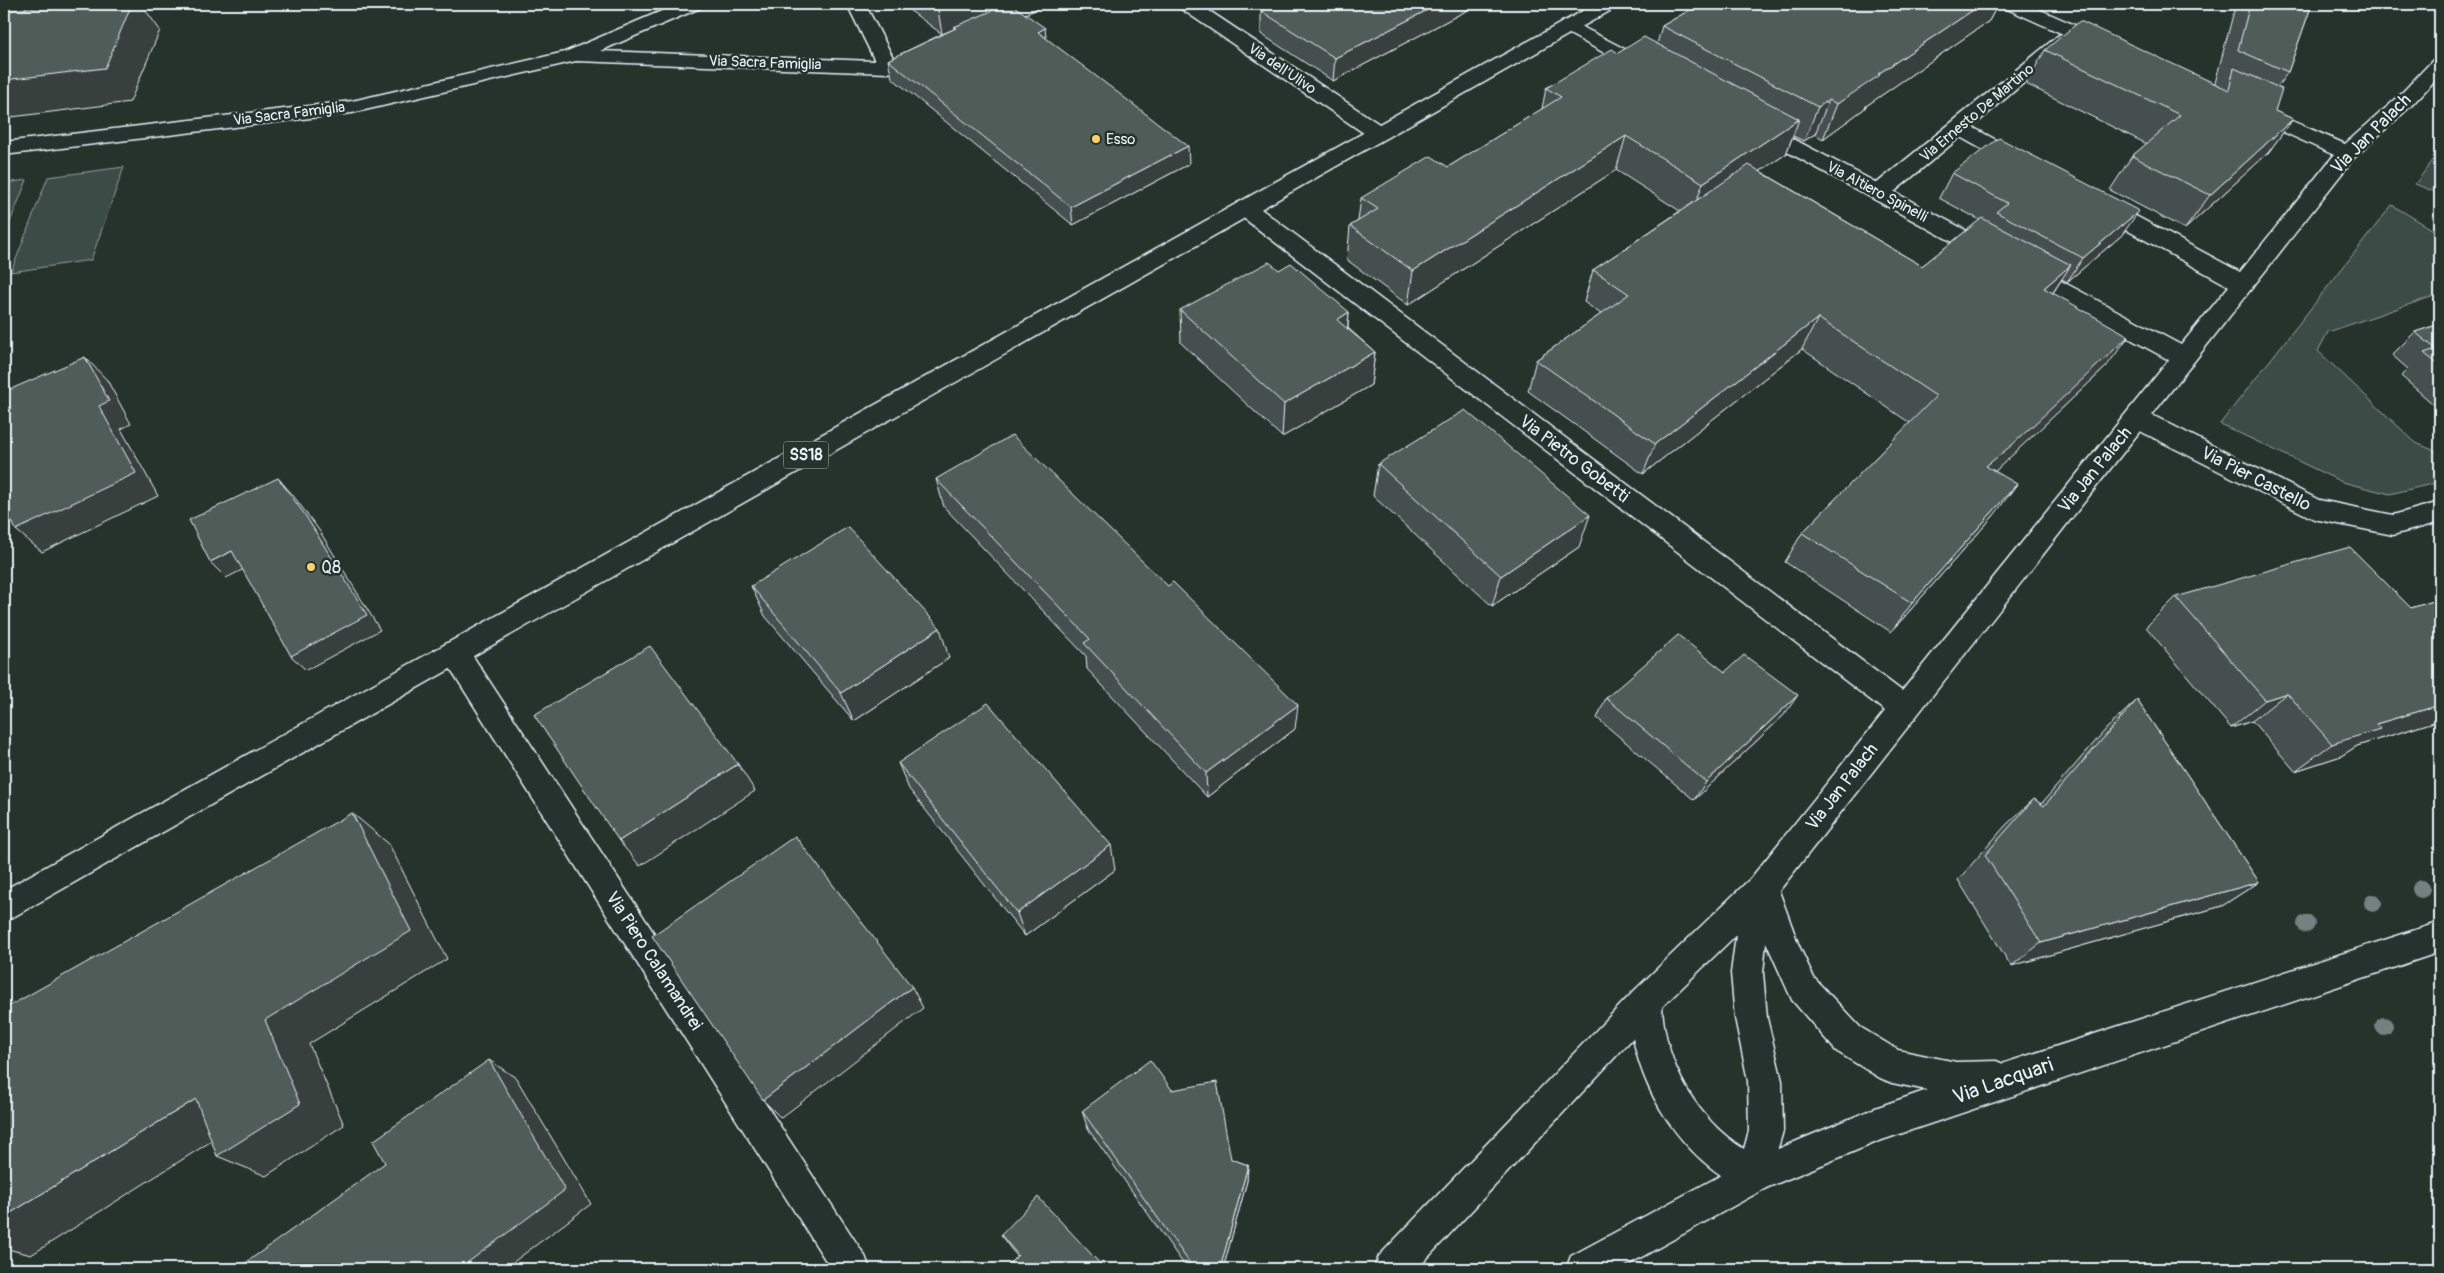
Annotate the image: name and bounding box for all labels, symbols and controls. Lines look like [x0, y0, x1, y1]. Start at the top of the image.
street label: Via dell'Ulivo [1244, 39, 1320, 99]
street label: Via Sacra Famiglia [708, 52, 822, 74]
street label: Via Ernesto De Martino [1916, 60, 2038, 166]
street label: Via Jan Palach [2326, 89, 2416, 179]
street label: Via Sacra Famiglia [232, 98, 346, 130]
place label: Esso [1106, 130, 1135, 149]
marker: Esso [1090, 133, 1102, 145]
street label: Via Altiero Spinelli [1823, 157, 1931, 227]
street label: Via Pietro Gobetti [1514, 410, 1634, 508]
street label: Via Jan Palach [2053, 422, 2137, 518]
street label: Via Pier Castello [2197, 441, 2315, 517]
road number: SS18 [784, 442, 828, 468]
place label: Q8 [321, 556, 341, 579]
marker: Q8 [305, 561, 317, 573]
street label: Via Jan Palach [1801, 739, 1883, 835]
street label: Via Piero Calamandrei [601, 887, 707, 1035]
street label: Via Lacquari [1949, 1051, 2057, 1111]

